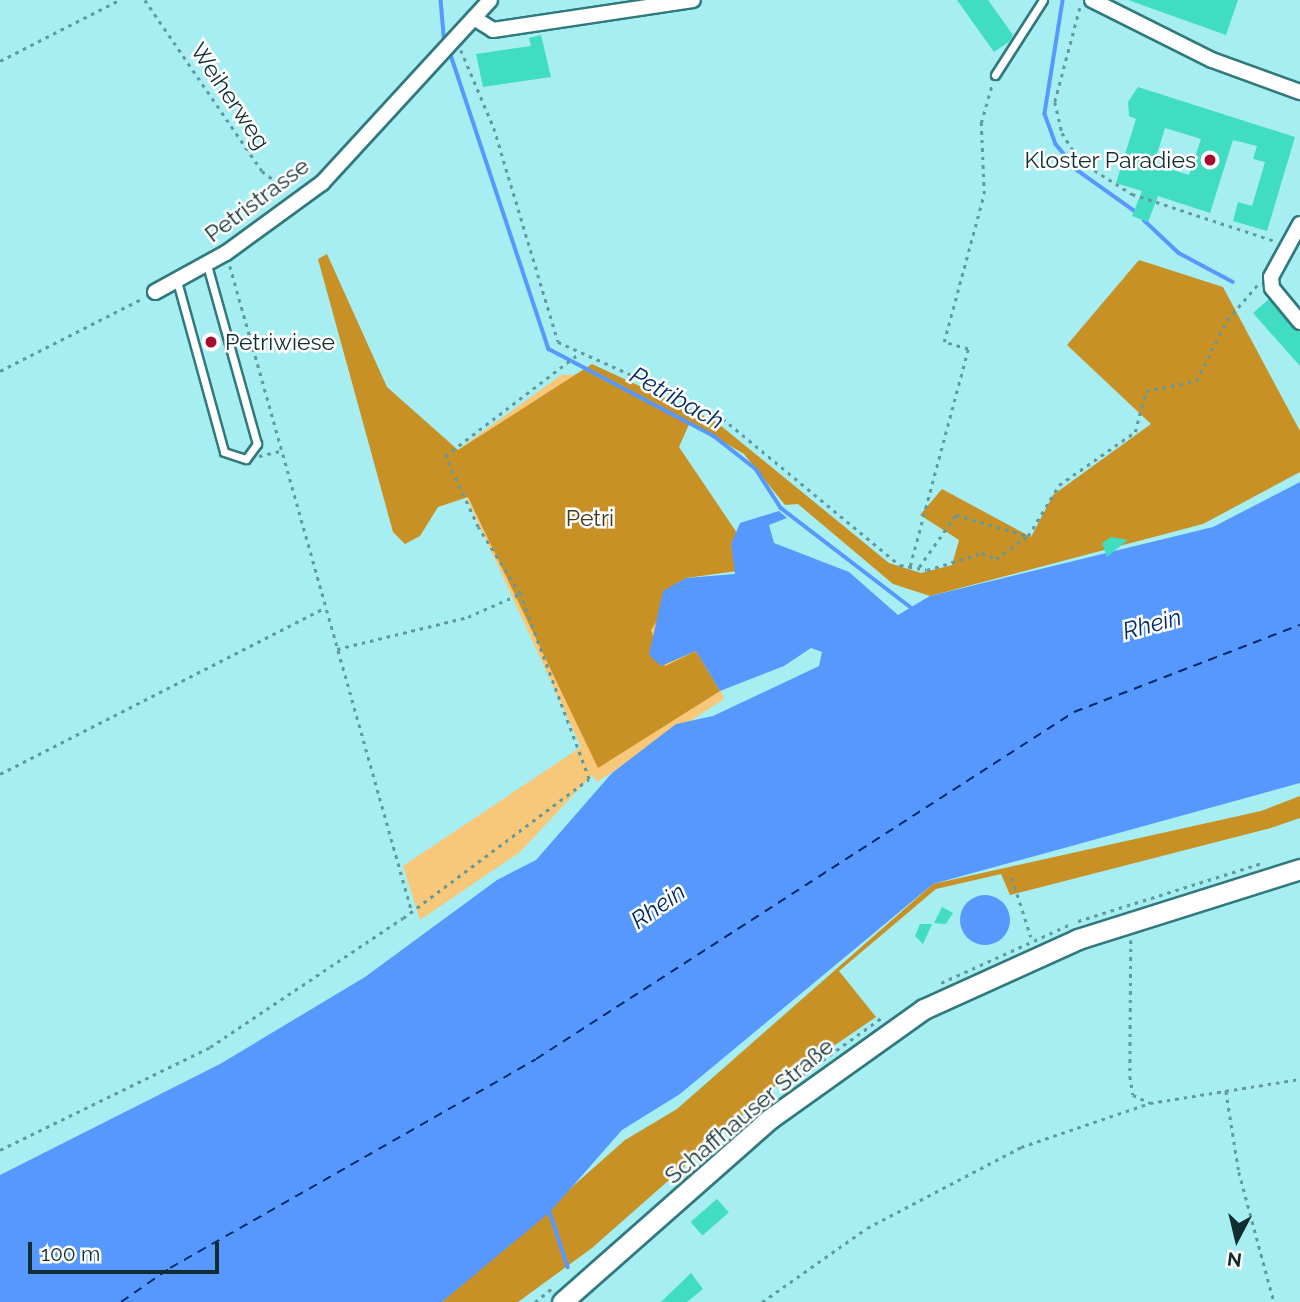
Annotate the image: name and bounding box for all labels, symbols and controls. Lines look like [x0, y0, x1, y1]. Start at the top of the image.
street label: Weiherweg [184, 38, 276, 154]
place label: Kloster Paradies [1024, 146, 1196, 174]
street label: Petristrasse [199, 152, 315, 248]
marker: Kloster Paradies [1202, 152, 1218, 168]
place label: Petriwiese [225, 328, 335, 356]
marker: Petriwiese [203, 334, 219, 350]
water label: Petribach [625, 361, 729, 435]
park label: Petri [566, 504, 614, 532]
water label: Rhein [1119, 602, 1185, 646]
water label: Rhein [625, 877, 691, 935]
street label: Schaffhauser Straße [659, 1032, 839, 1190]
north arrow [1202, 1204, 1272, 1274]
scale bar [32, 1228, 222, 1272]
text: 100 m [41, 1241, 100, 1266]
text: N [1226, 1248, 1243, 1272]

